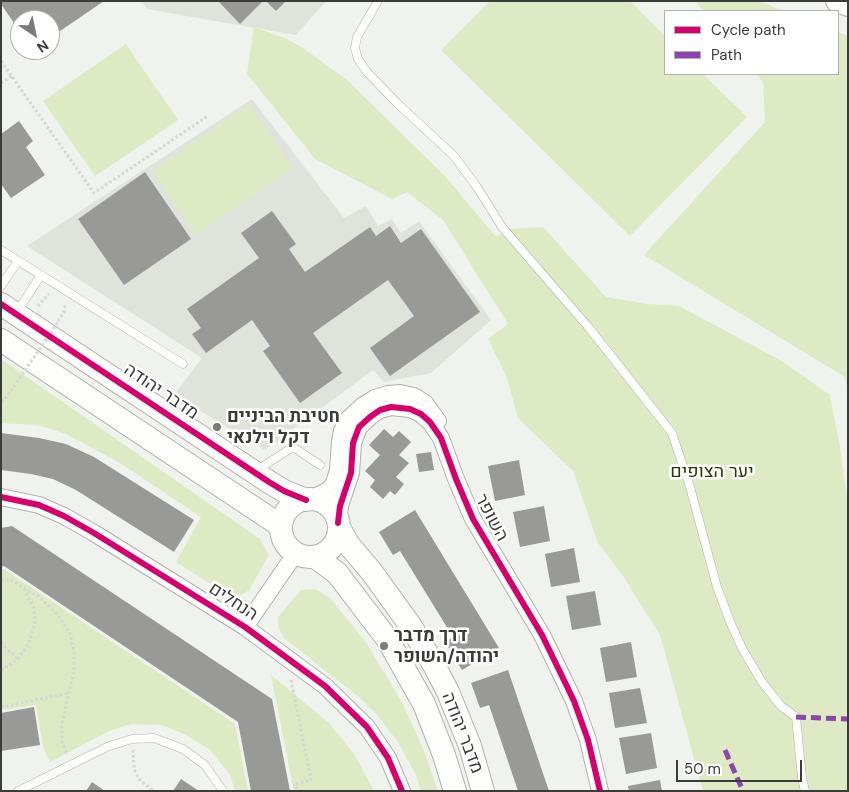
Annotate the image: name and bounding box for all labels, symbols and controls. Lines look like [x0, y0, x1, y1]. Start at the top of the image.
north arrow [10, 10, 60, 60]
legend [664, 10, 839, 75]
text: Cycle path [711, 20, 786, 40]
text: N [34, 36, 52, 57]
text: Path [711, 45, 742, 65]
street label: מדבר יהודה [120, 359, 202, 425]
place label: חטיבת הביניים דקל וילנאי [227, 406, 340, 448]
marker: חטיבת הביניים דקל וילנאי [211, 421, 223, 433]
park label: יער הצופים [670, 461, 754, 483]
street label: השופר [470, 491, 512, 545]
street label: הנחלים [204, 578, 262, 626]
place label: דרך מדבר יהודה/השופר [394, 625, 499, 668]
marker: דרך מדבר יהודה/השופר [378, 640, 390, 652]
street label: מדבר יהודה [437, 689, 487, 777]
scale bar [679, 750, 805, 782]
text: 50 m [684, 759, 721, 779]

